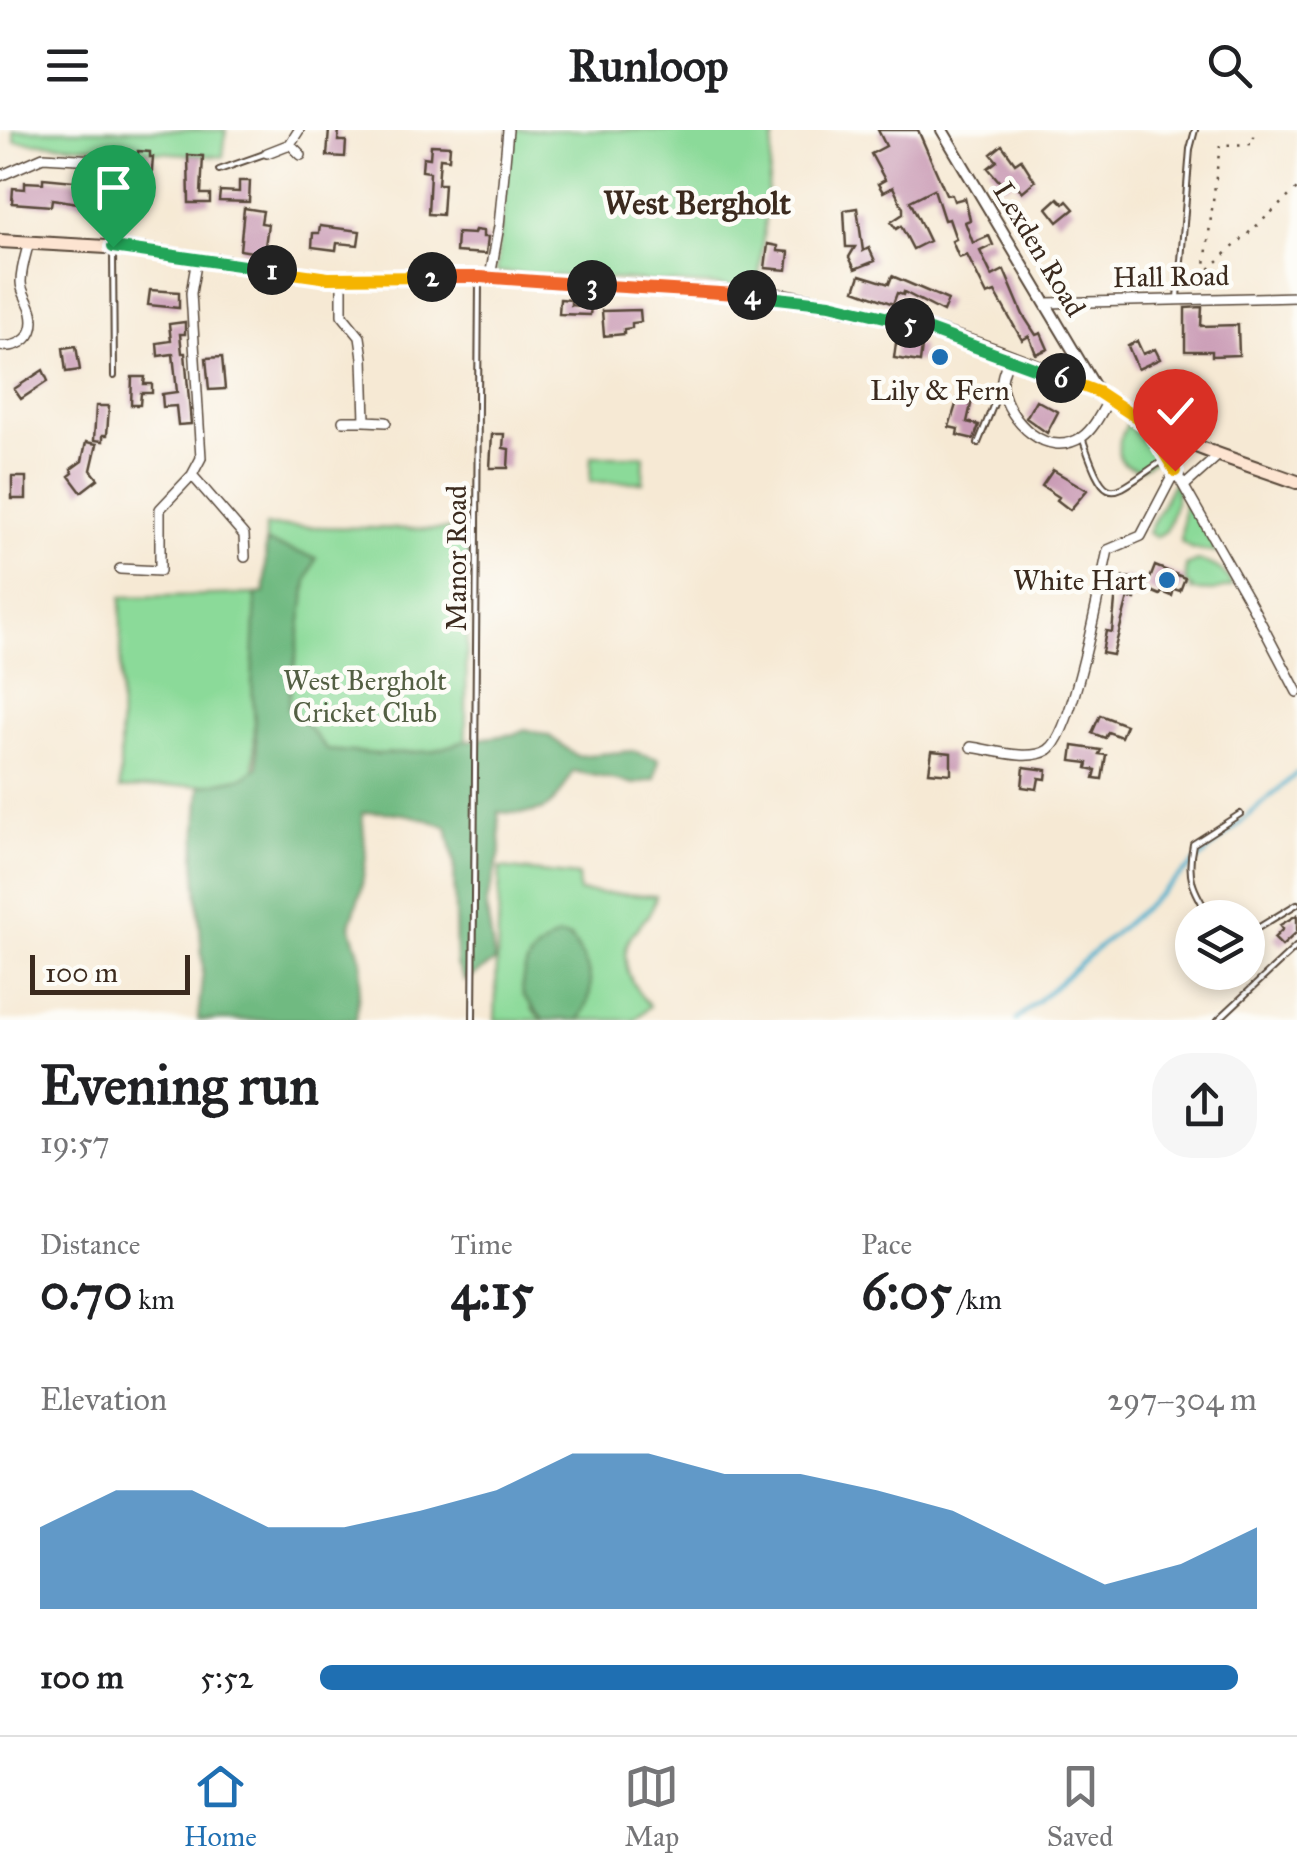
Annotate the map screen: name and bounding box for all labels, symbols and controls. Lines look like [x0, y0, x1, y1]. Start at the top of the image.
icon: menu [40, 38, 95, 93]
text: Runloop [568, 38, 729, 93]
icon: search [1202, 38, 1257, 93]
pin [71, 145, 156, 248]
icon: arrive [86, 160, 141, 215]
street label: Lexden Road [986, 176, 1093, 323]
district label: West Bergholt [603, 184, 791, 223]
pin: 1 [247, 245, 297, 295]
text: 1 [266, 252, 278, 287]
pin: 2 [407, 252, 457, 302]
street label: Hall Road [1112, 258, 1230, 295]
text: 2 [425, 259, 439, 294]
pin: 3 [567, 260, 617, 310]
text: 3 [586, 267, 598, 302]
pin: 4 [727, 270, 777, 320]
text: 4 [744, 277, 760, 312]
pin: 5 [885, 298, 935, 348]
text: 5 [903, 305, 917, 340]
marker: Lily & Fern [929, 346, 951, 368]
pin: 6 [1036, 353, 1086, 403]
text: 6 [1054, 360, 1068, 395]
pin [1133, 369, 1218, 472]
place label: Lily & Fern [870, 373, 1010, 408]
icon: check [1148, 384, 1203, 439]
street label: Manor Road [439, 485, 474, 631]
place label: White Hart [1013, 563, 1147, 598]
marker: White Hart [1156, 569, 1178, 591]
park label: West Bergholt Cricket Club [283, 663, 447, 730]
map controls [1175, 900, 1265, 990]
button: layers [1175, 900, 1265, 990]
scale bar [30, 950, 190, 994]
text: 100 m [45, 955, 118, 990]
text: Evening run [40, 1052, 319, 1119]
button: share [1152, 1053, 1257, 1158]
text: 19:57 [40, 1123, 110, 1162]
text: Distance [40, 1227, 140, 1262]
text: Time [451, 1227, 513, 1262]
text: Pace [861, 1227, 912, 1262]
text: 0.70 [40, 1262, 132, 1323]
text: 4:15 [451, 1262, 534, 1323]
text: 6:05 [861, 1262, 952, 1323]
text: km [132, 1282, 175, 1317]
text: /km [952, 1282, 1002, 1317]
text: Elevation [40, 1380, 167, 1419]
text: 297–304 m [1107, 1380, 1257, 1419]
text: 100 m [40, 1658, 124, 1697]
text: 5:52 [200, 1658, 254, 1697]
tab: Home [184, 1759, 257, 1854]
tab: Map [624, 1759, 679, 1854]
tab: Saved [1047, 1759, 1113, 1854]

